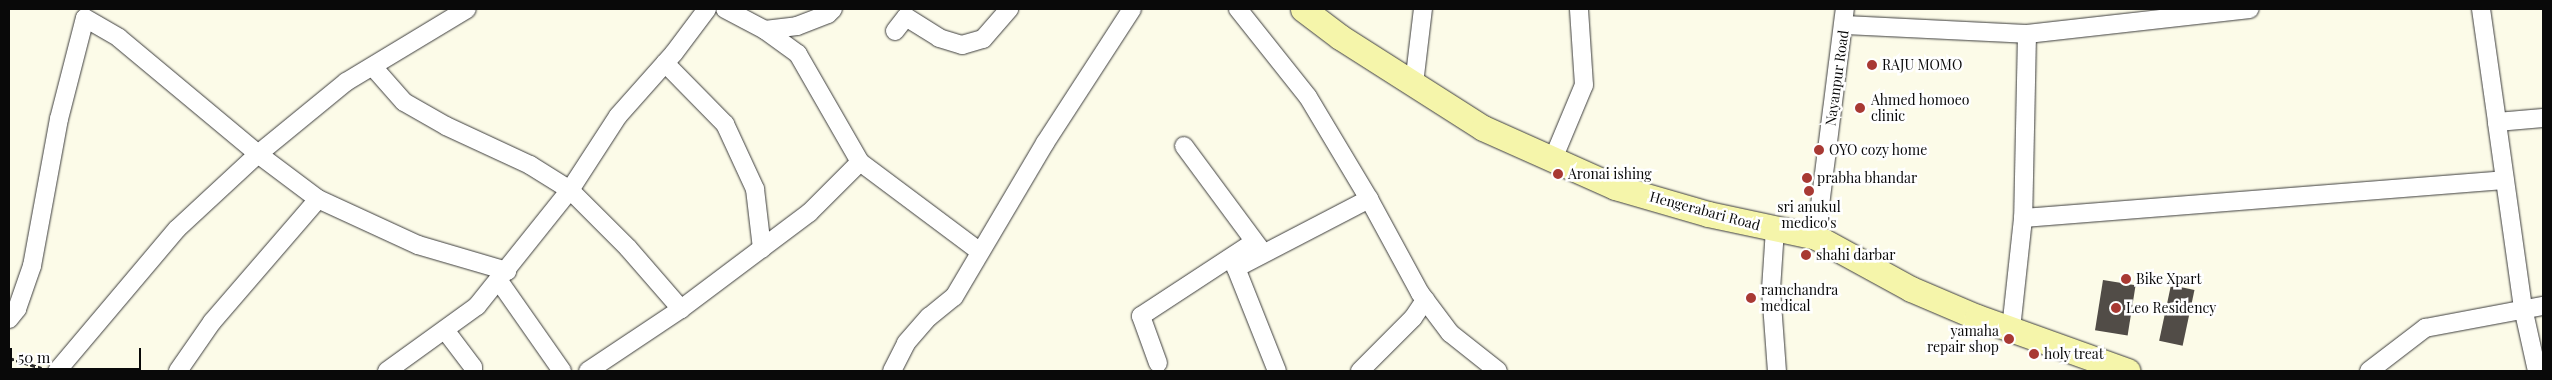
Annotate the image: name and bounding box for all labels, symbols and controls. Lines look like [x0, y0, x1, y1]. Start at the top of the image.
street label: Nayanpur Road [1822, 29, 1852, 127]
place label: RAJU MOMO [1882, 57, 1962, 73]
marker: RAJU MOMO [1866, 59, 1878, 71]
place label: Ahmed homoeo clinic [1871, 92, 1970, 124]
marker: Ahmed homoeo clinic [1853, 101, 1867, 115]
place label: OYO cozy home [1829, 142, 1928, 158]
marker: OYO cozy home [1813, 144, 1825, 156]
place label: Aronai ishing [1568, 166, 1652, 182]
marker: Aronai ishing [1552, 168, 1564, 180]
place label: prabha bhandar [1817, 170, 1917, 186]
marker: prabha bhandar [1801, 172, 1813, 184]
marker: sri anukul medico's [1803, 185, 1815, 197]
street label: Hengerabari Road [1648, 188, 1762, 234]
place label: sri anukul medico's [1777, 199, 1841, 232]
place label: shahi darbar [1816, 247, 1895, 263]
marker: shahi darbar [1800, 249, 1812, 261]
place label: Bike Xpart [2136, 271, 2202, 287]
marker: Bike Xpart [2120, 273, 2132, 285]
place label: ramchandra medical [1761, 282, 1838, 314]
marker: ramchandra medical [1745, 292, 1757, 304]
place label: Leo Residency [2126, 300, 2216, 316]
marker: Leo Residency [2110, 302, 2122, 314]
place label: yamaha repair shop [1927, 323, 1999, 356]
marker: yamaha repair shop [2003, 333, 2015, 345]
scale bar [12, 338, 144, 370]
place label: holy treat [2044, 346, 2104, 362]
text: 50 m [18, 347, 50, 367]
marker: holy treat [2028, 348, 2040, 360]

